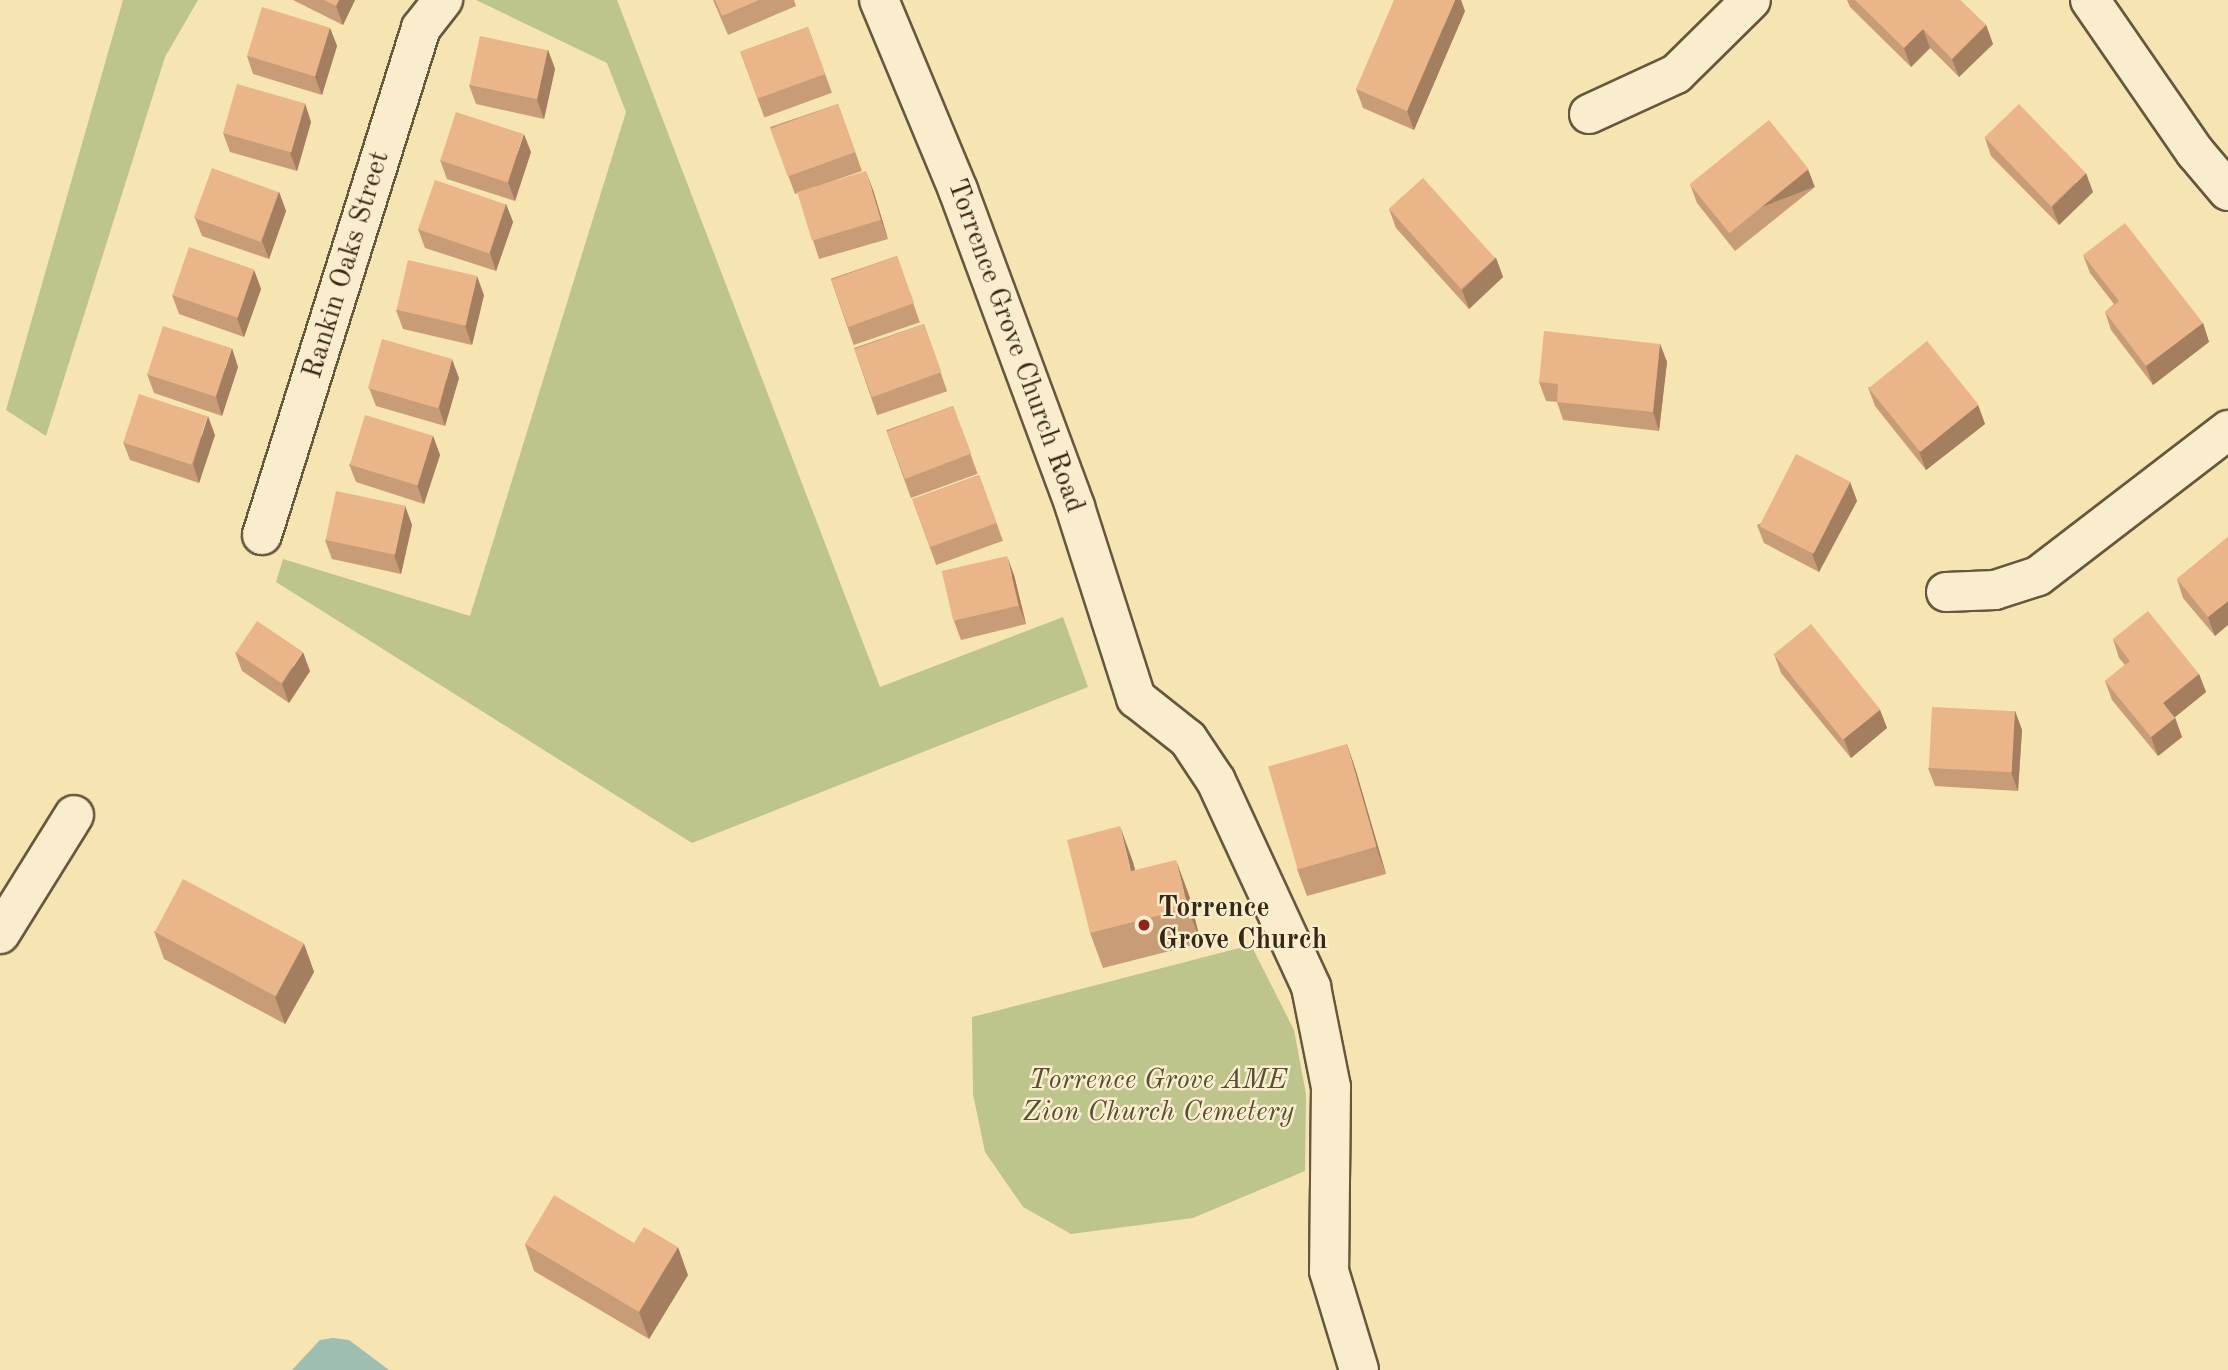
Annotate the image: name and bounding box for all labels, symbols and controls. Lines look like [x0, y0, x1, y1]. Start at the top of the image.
street label: Rankin Oaks Street [296, 147, 398, 383]
street label: Torrence Grove Church Road [939, 175, 1091, 517]
place label: Torrence Grove Church [1158, 892, 1327, 958]
marker: Torrence Grove Church [1136, 917, 1152, 933]
park label: Torrence Grove AME Zion Church Cemetery [1022, 1064, 1294, 1130]

